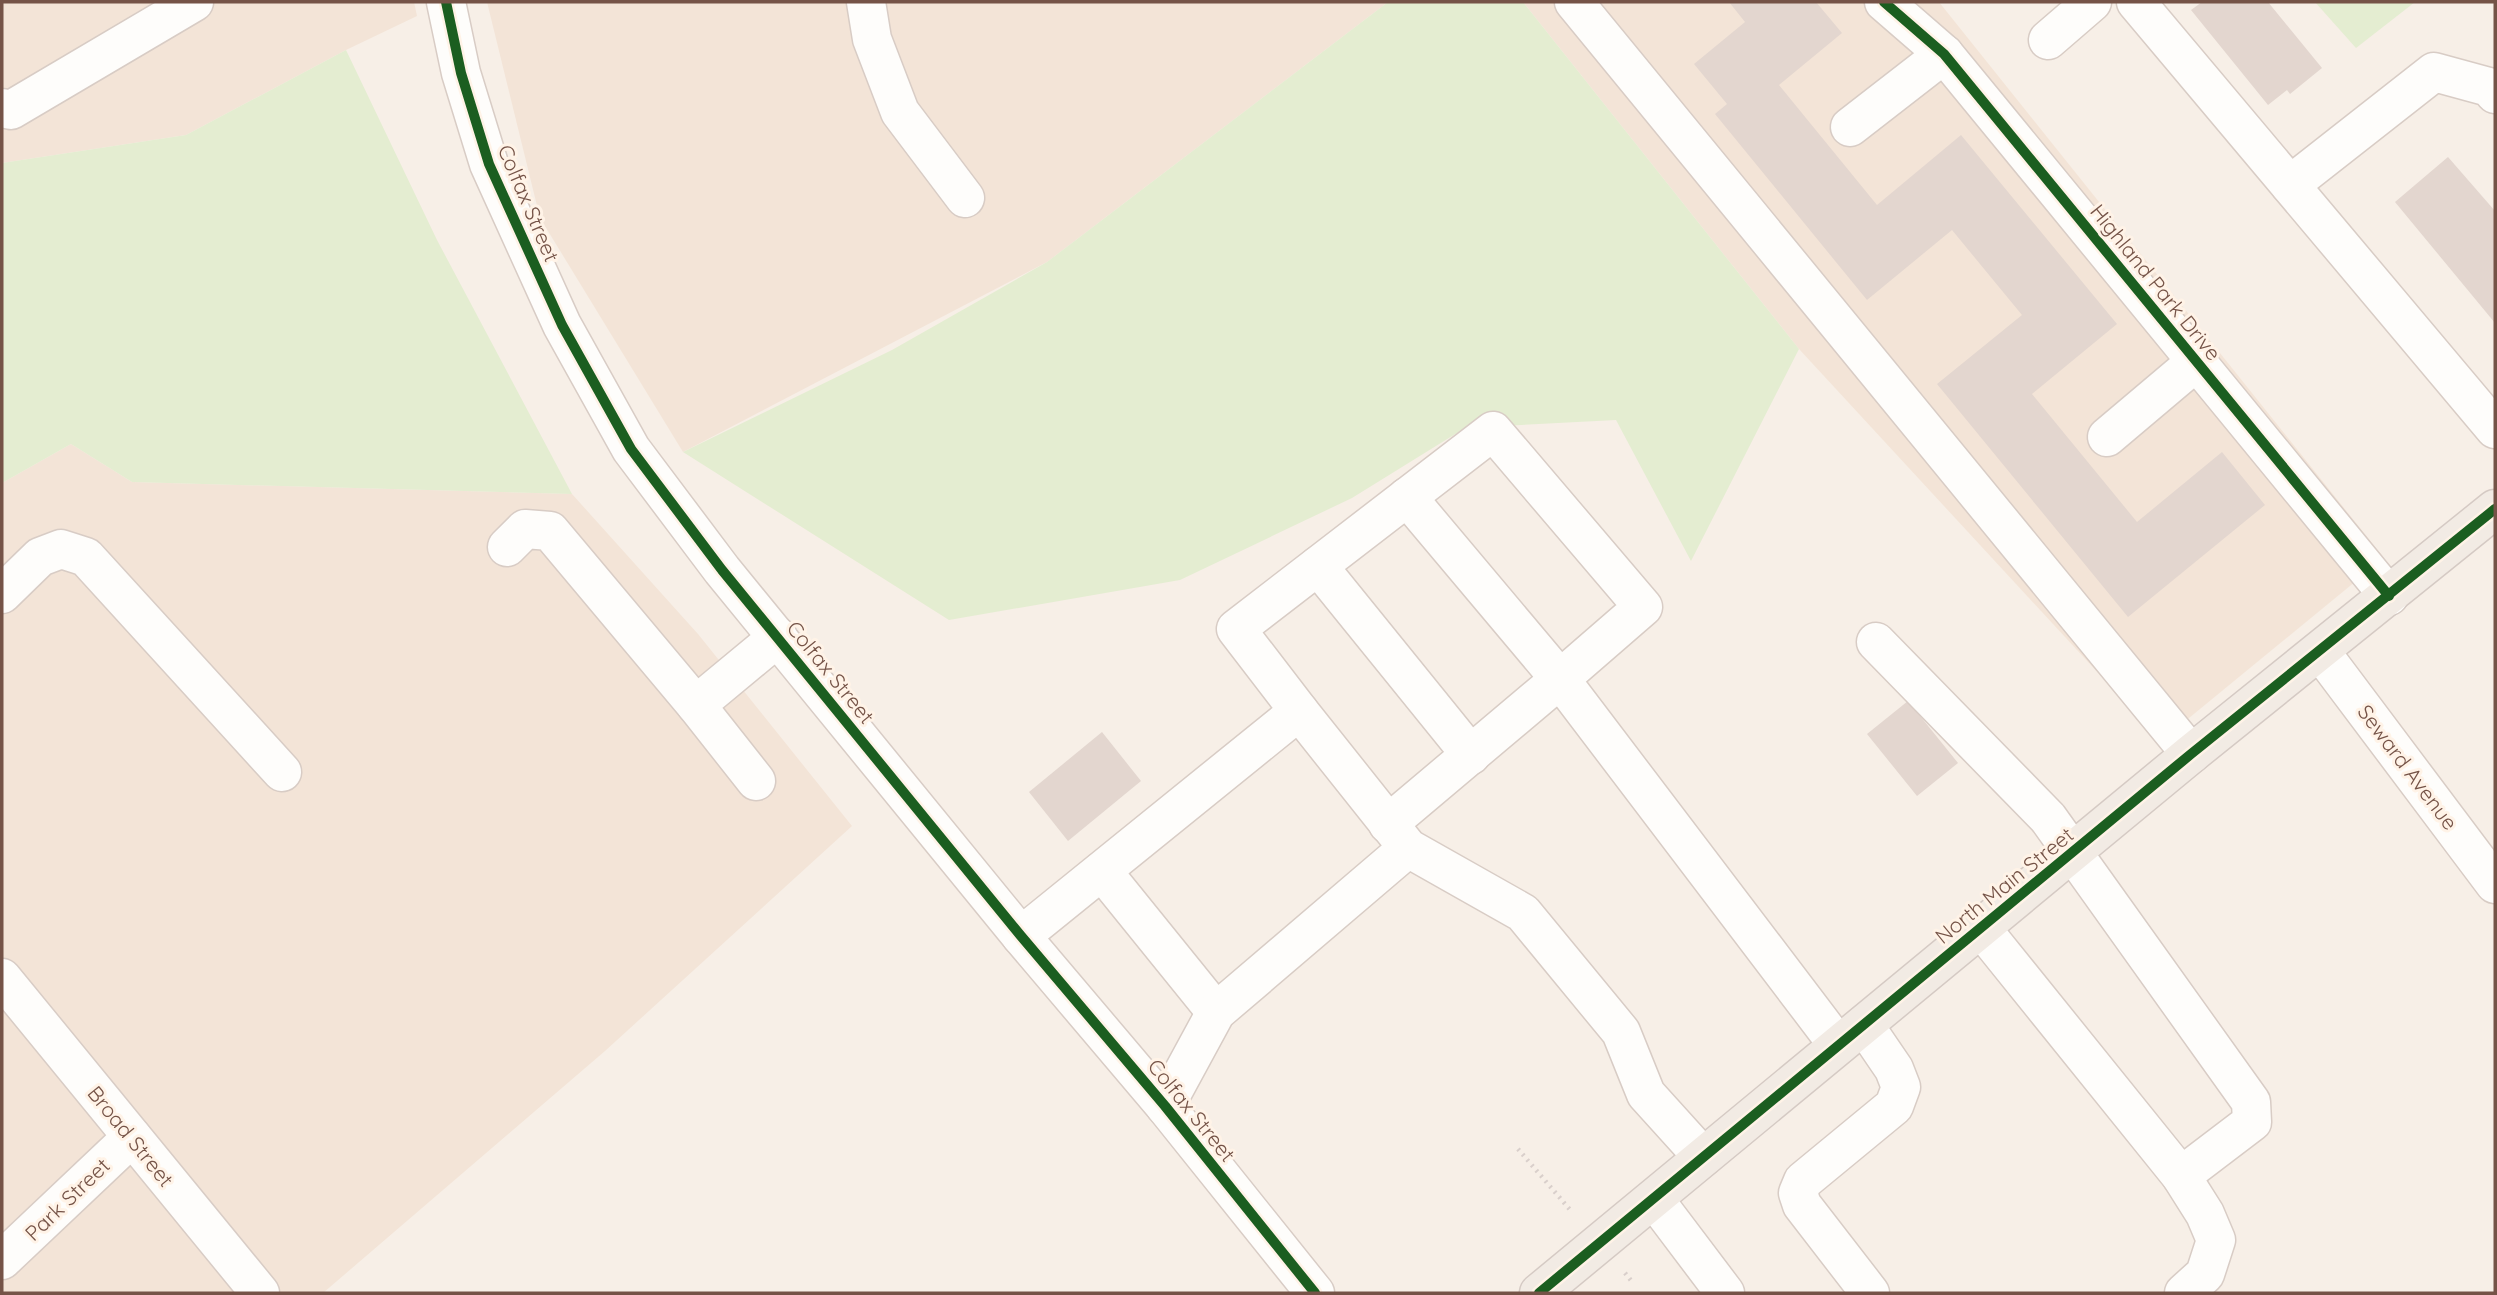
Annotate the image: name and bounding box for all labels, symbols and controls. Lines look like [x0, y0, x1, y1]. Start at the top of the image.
street label: Colfax Street [493, 140, 565, 266]
street label: Highland Park Drive [2085, 199, 2227, 365]
street label: Colfax Street [782, 615, 880, 729]
street label: Seward Avenue [2352, 699, 2464, 835]
street label: North Main Street [1929, 821, 2079, 949]
street label: Colfax Street [1143, 1053, 1241, 1167]
street label: Broad Street [82, 1080, 180, 1192]
street label: Park Street [19, 1152, 115, 1246]

